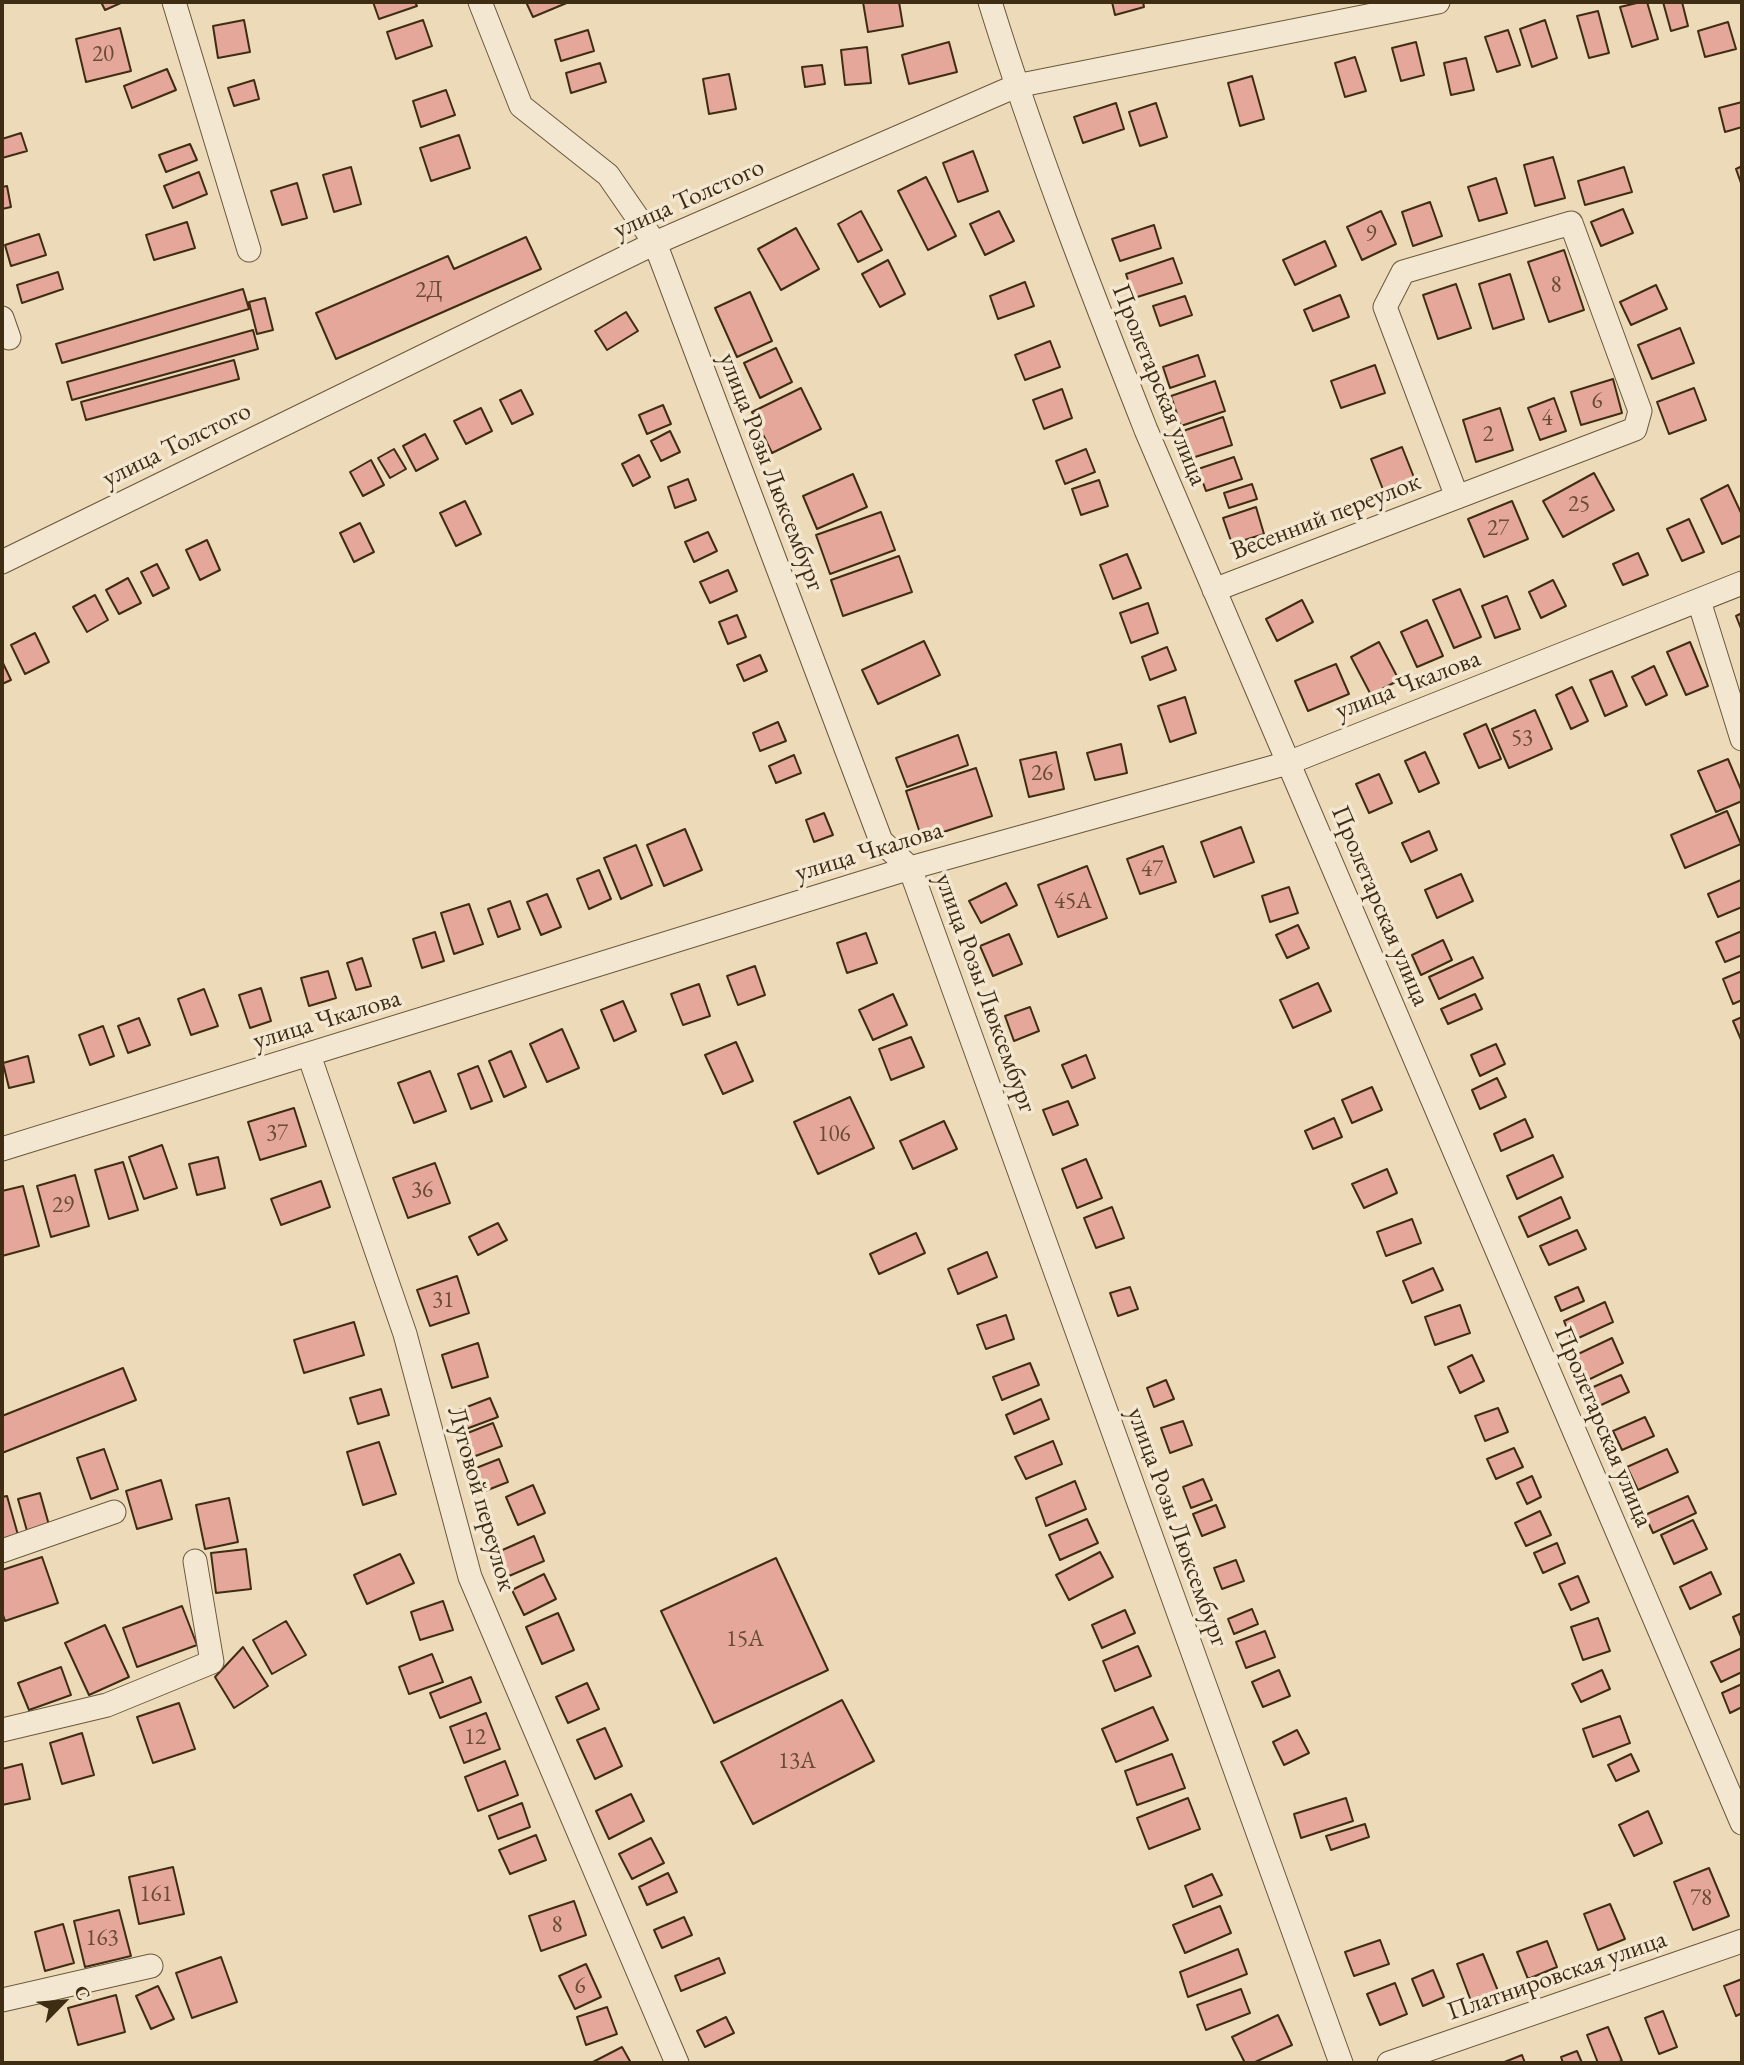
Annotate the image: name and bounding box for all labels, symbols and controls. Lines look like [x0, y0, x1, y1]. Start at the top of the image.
house number: 20 [92, 41, 114, 69]
street label: улица Толстого [609, 152, 769, 246]
house number: 9 [1365, 221, 1377, 249]
house number: 8 [1550, 272, 1562, 300]
house number: 2Д [415, 277, 443, 305]
street label: Пролетарская улица [1104, 280, 1214, 490]
street label: улица Розы Люксембург [711, 349, 831, 595]
house number: 6 [1591, 388, 1603, 416]
street label: улица Толстого [98, 396, 256, 494]
house number: 4 [1541, 405, 1553, 433]
house number: 2 [1482, 421, 1494, 449]
street label: Весенний переулок [1227, 467, 1425, 567]
house number: 25 [1568, 491, 1590, 519]
house number: 27 [1487, 515, 1509, 543]
street label: улица Чкалова [1331, 643, 1485, 727]
house number: 53 [1511, 725, 1533, 753]
house number: 26 [1031, 760, 1053, 788]
street label: Пролетарская улица [1324, 801, 1436, 1011]
street label: улица Чкалова [791, 815, 947, 889]
house number: 47 [1141, 856, 1163, 884]
street label: улица Розы Люксембург [927, 869, 1043, 1117]
house number: 45А [1054, 888, 1092, 916]
street label: улица Чкалова [249, 983, 405, 1057]
house number: 37 [266, 1120, 288, 1148]
house number: 106 [817, 1121, 851, 1149]
house number: 36 [411, 1177, 433, 1205]
house number: 29 [52, 1192, 74, 1220]
house number: 31 [432, 1287, 454, 1315]
street label: Пролетарская улица [1547, 1322, 1659, 1532]
street label: Луговой переулок [440, 1403, 522, 1595]
street label: улица Розы Люксембург [1119, 1403, 1235, 1651]
house number: 15А [726, 1626, 764, 1654]
house number: 12 [464, 1724, 486, 1752]
house number: 13А [778, 1748, 816, 1776]
house number: 161 [139, 1881, 173, 1909]
house number: 78 [1690, 1885, 1712, 1913]
house number: 8 [551, 1912, 563, 1940]
street label: Платнировская улица [1443, 1924, 1671, 2028]
house number: 163 [85, 1925, 119, 1953]
north arrow [28, 1967, 98, 2037]
house number: 6 [574, 1973, 586, 2001]
text: С [68, 1982, 97, 2004]

